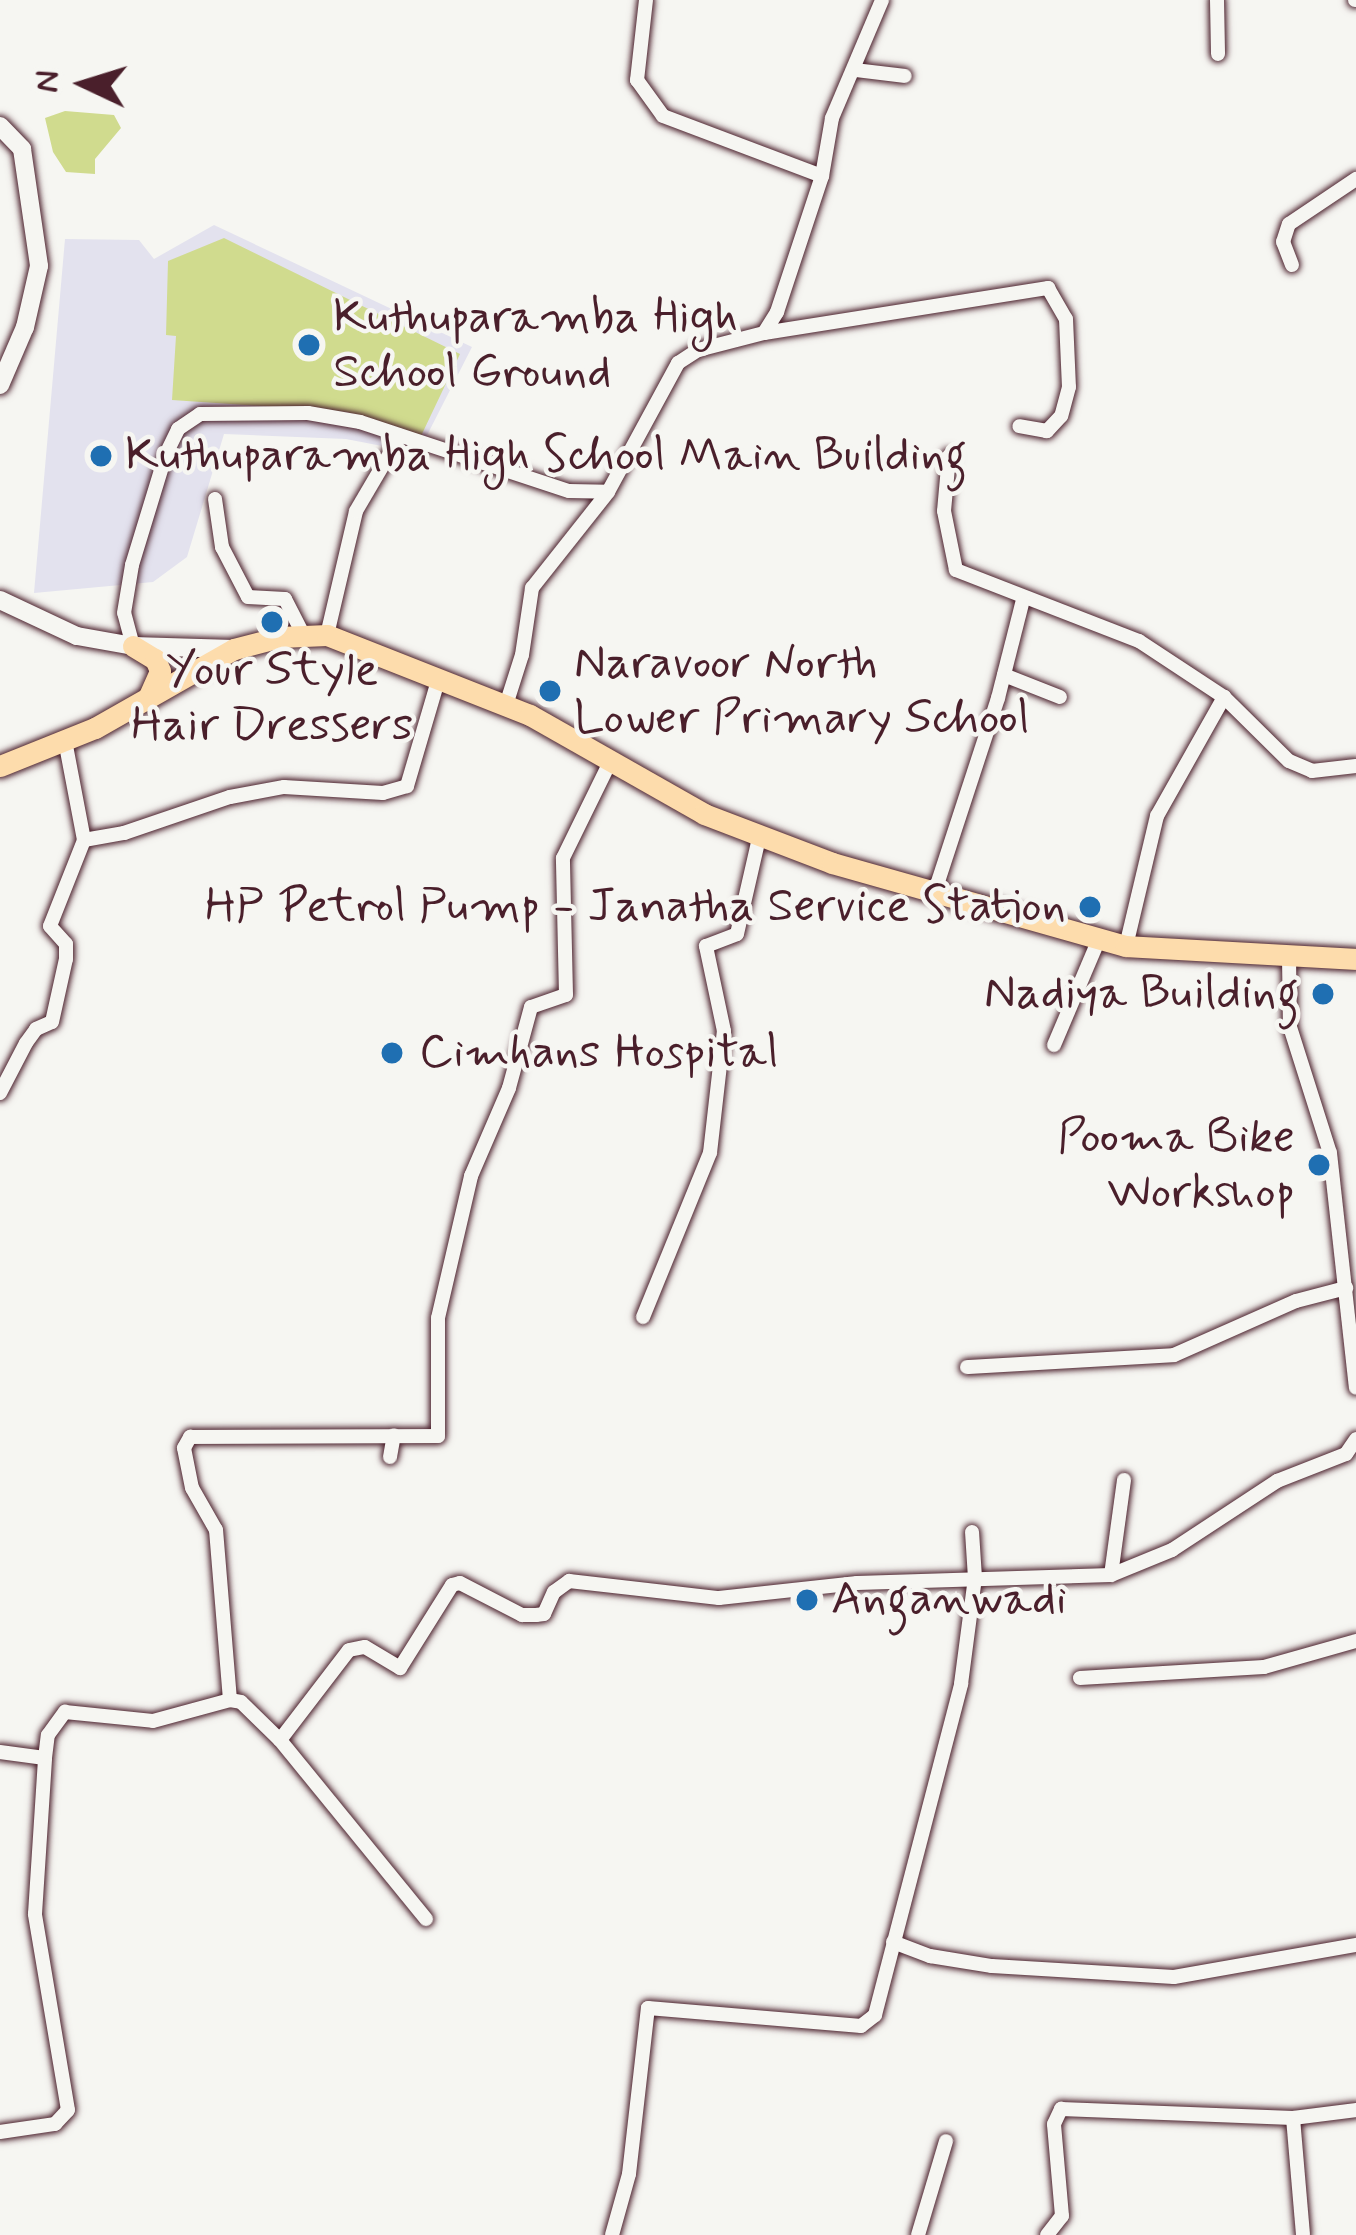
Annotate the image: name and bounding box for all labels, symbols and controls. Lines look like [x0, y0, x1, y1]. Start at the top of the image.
north arrow [24, 24, 144, 144]
text: N [25, 69, 71, 94]
place label: Kuthuparamba High School Ground [333, 288, 738, 401]
marker: Kuthuparamba High School Ground [296, 332, 322, 358]
place label: Kuthuparamba High School Main Building [125, 427, 958, 485]
marker: Kuthuparamba High School Main Building [88, 443, 114, 469]
marker: Your Style Hair Dressers [259, 609, 285, 635]
place label: Naravoor North Lower Primary School [574, 634, 1029, 747]
place label: Your Style Hair Dressers [134, 641, 410, 754]
marker: Naravoor North Lower Primary School [537, 678, 563, 704]
place label: HP Petrol Pump - Janatha Service Station [225, 878, 1066, 936]
marker: HP Petrol Pump - Janatha Service Station [1077, 894, 1103, 920]
place label: Nadiya Building [984, 965, 1299, 1023]
marker: Nadiya Building [1310, 981, 1336, 1007]
place label: Cimhans Hospital [419, 1024, 784, 1082]
marker: Cimhans Hospital [376, 1037, 408, 1069]
place label: Pooma Bike Workshop [1056, 1108, 1295, 1221]
marker: Pooma Bike Workshop [1306, 1152, 1332, 1178]
place label: Anganwadi [831, 1571, 1067, 1629]
marker: Anganwadi [794, 1587, 820, 1613]

